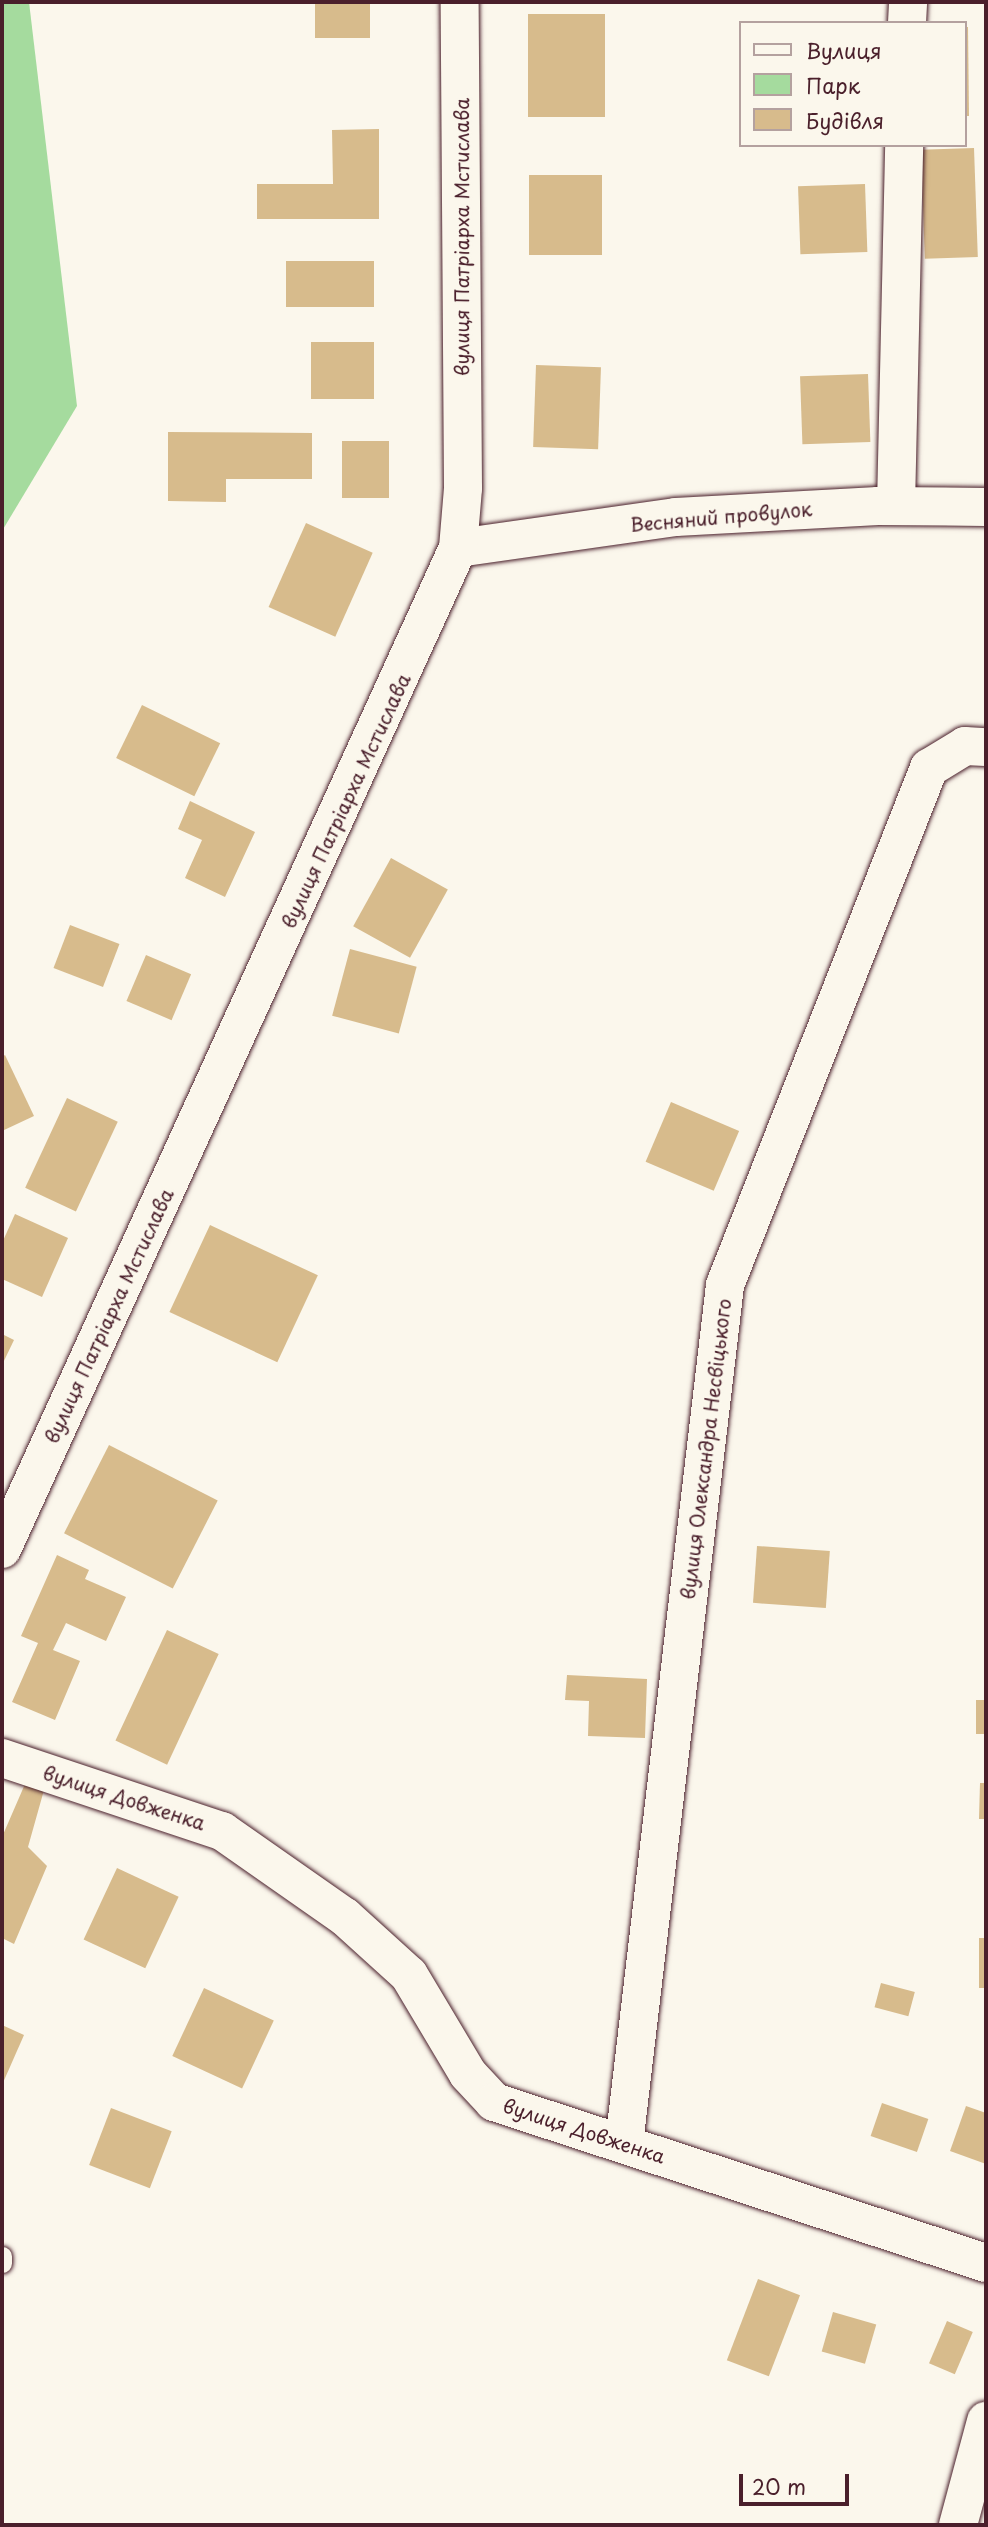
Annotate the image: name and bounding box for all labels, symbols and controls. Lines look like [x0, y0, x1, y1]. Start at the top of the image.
legend [740, 21, 967, 147]
text: Вулиця [806, 34, 882, 66]
text: Парк [806, 69, 860, 101]
street label: вулиця Патріарха Мстислава [451, 98, 473, 376]
text: Будівля [806, 104, 884, 136]
street label: Весняний провулок [629, 498, 813, 536]
street label: вулиця Патріарха Мстислава [277, 670, 415, 932]
street label: вулиця Патріарха Мстислава [40, 1185, 178, 1447]
street label: вулиця Олександра Несвіцького [676, 1297, 736, 1601]
street label: вулиця Довженка [40, 1761, 208, 1835]
street label: вулиця Довженка [500, 2094, 668, 2168]
scale bar [743, 2460, 853, 2504]
text: 20 m [752, 2470, 806, 2502]

